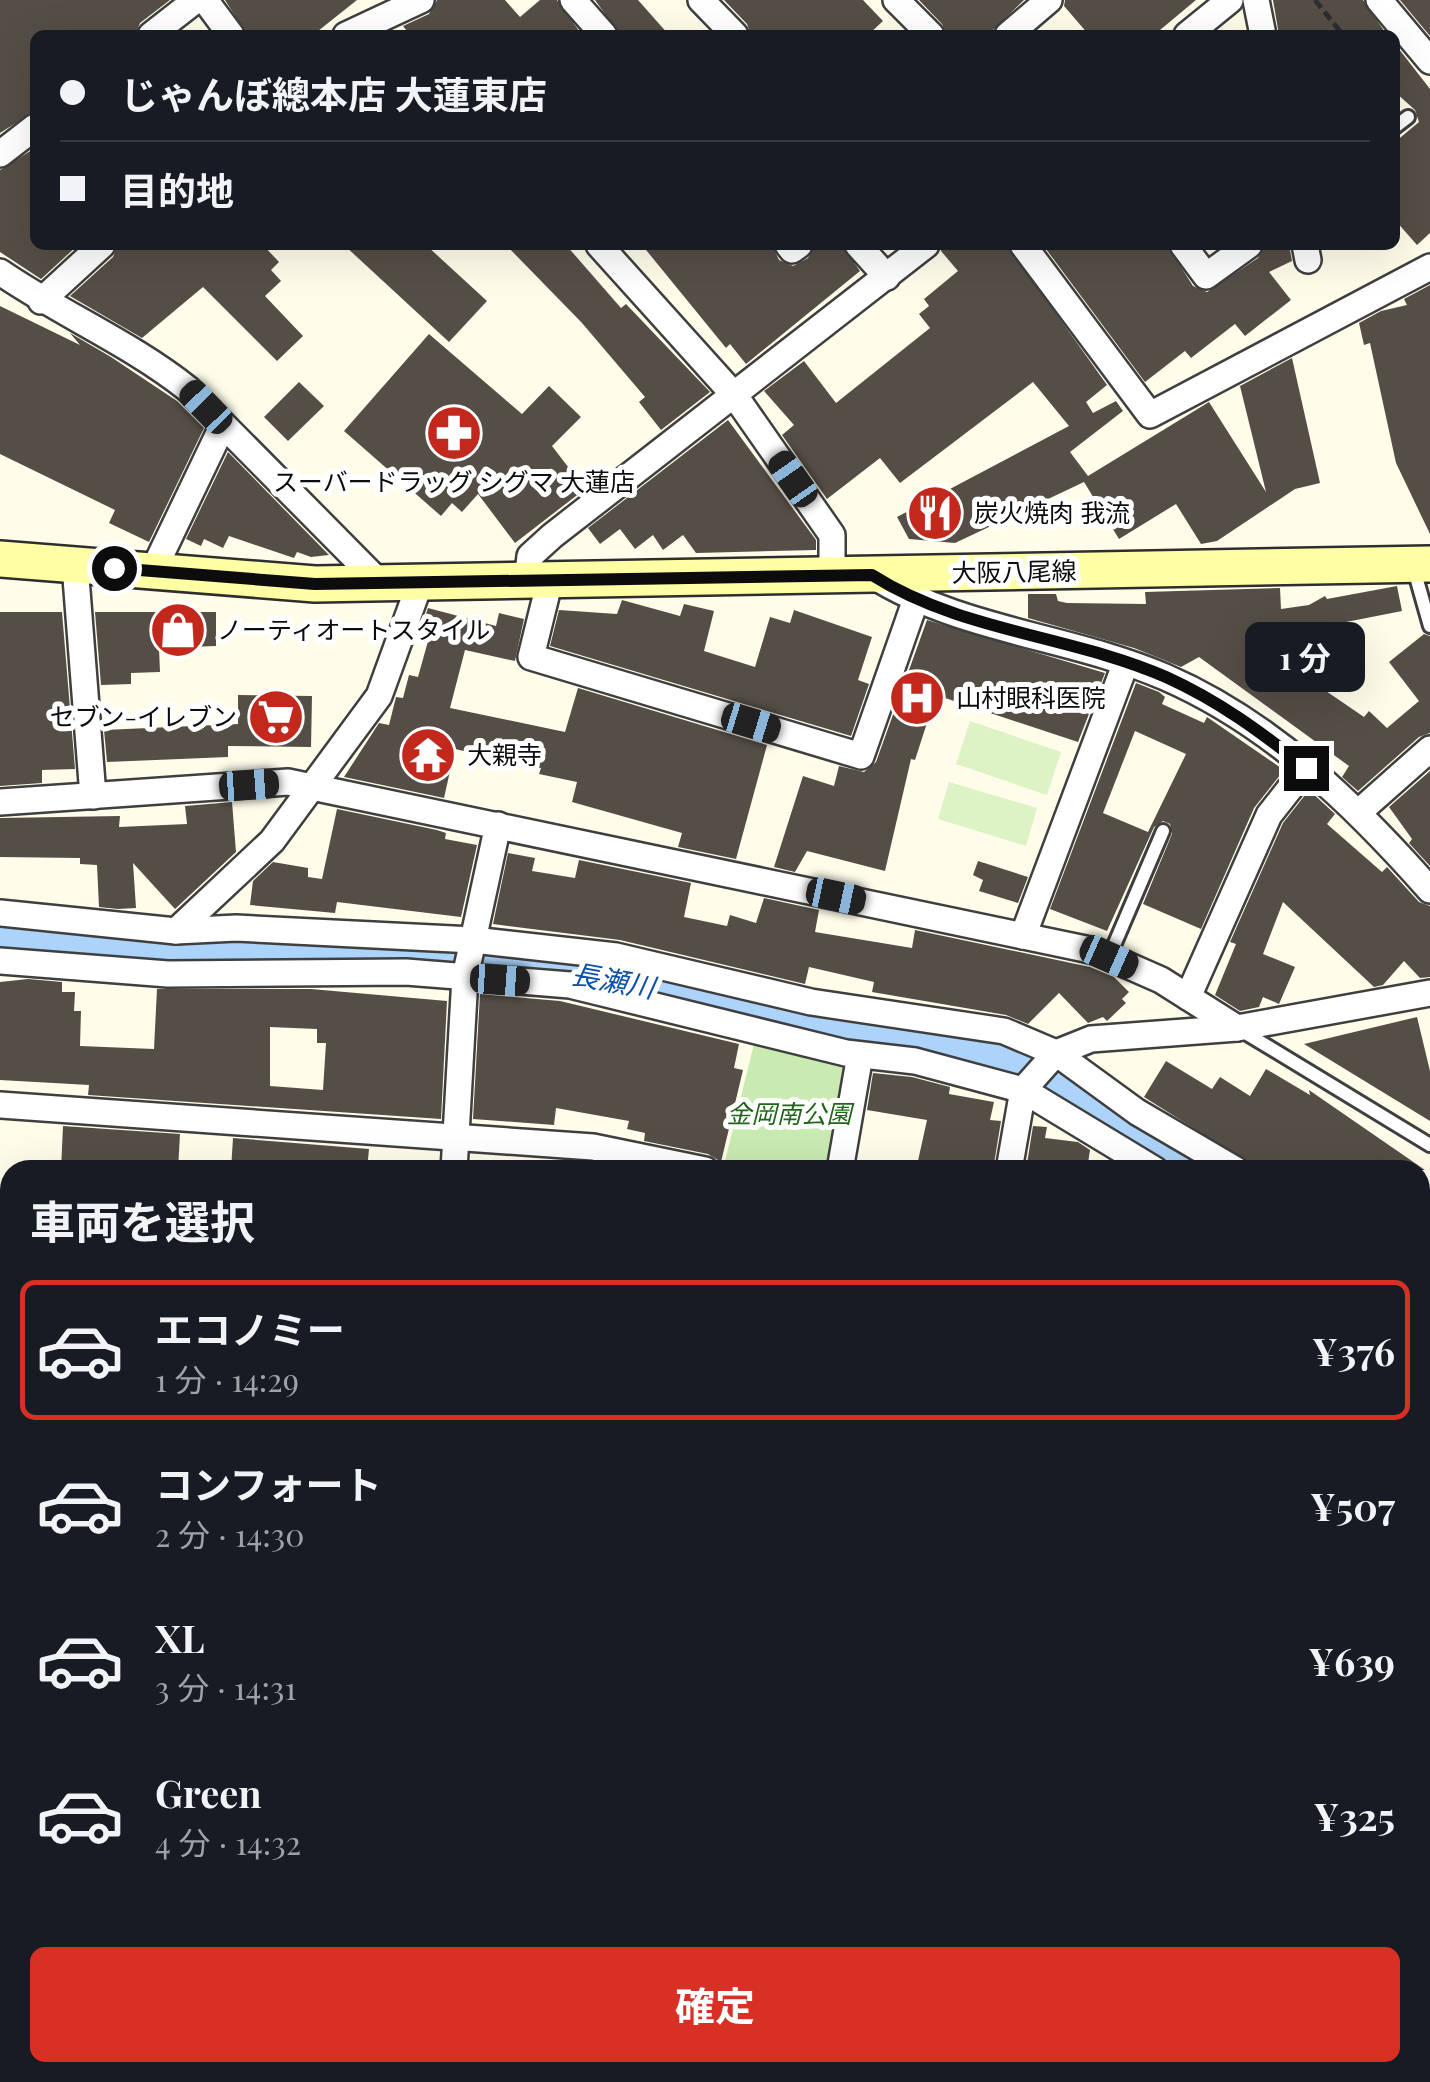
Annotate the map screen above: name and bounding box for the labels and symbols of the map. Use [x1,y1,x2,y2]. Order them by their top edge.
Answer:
car [174,375,238,439]
pharmacy icon: スーバードラッグ シグマ 大蓮店 [424,403,484,463]
car [764,446,822,512]
place label: スーバードラッグ シグマ 大蓮店 [273,464,635,497]
restaurant icon: 炭火焼肉 我流 [905,483,965,543]
place label: 炭火焼肉 我流 [974,495,1130,528]
route start [92,546,137,591]
street label: 大阪八尾線 [951,553,1077,588]
shop icon: ノーティオートスタイル [148,600,208,660]
place label: ノーティオートスタイル [217,612,491,645]
callout: 1 分 [1246,623,1366,693]
hospital icon: 山村眼科医院 [887,668,947,728]
place label: 山村眼科医院 [956,680,1106,713]
supermarket icon: セブン-イレブン [246,687,306,747]
place label: セブン-イレブン [50,699,237,732]
car [718,700,784,746]
temple icon: 大親寺 [398,725,458,785]
place label: 大親寺 [467,737,542,770]
route end [1284,746,1329,791]
car [218,768,280,802]
car [804,875,868,917]
car [1075,931,1143,983]
water label: 長瀬川 [569,954,661,1006]
car [469,963,531,997]
park label: 金岡南公園 [726,1096,854,1129]

